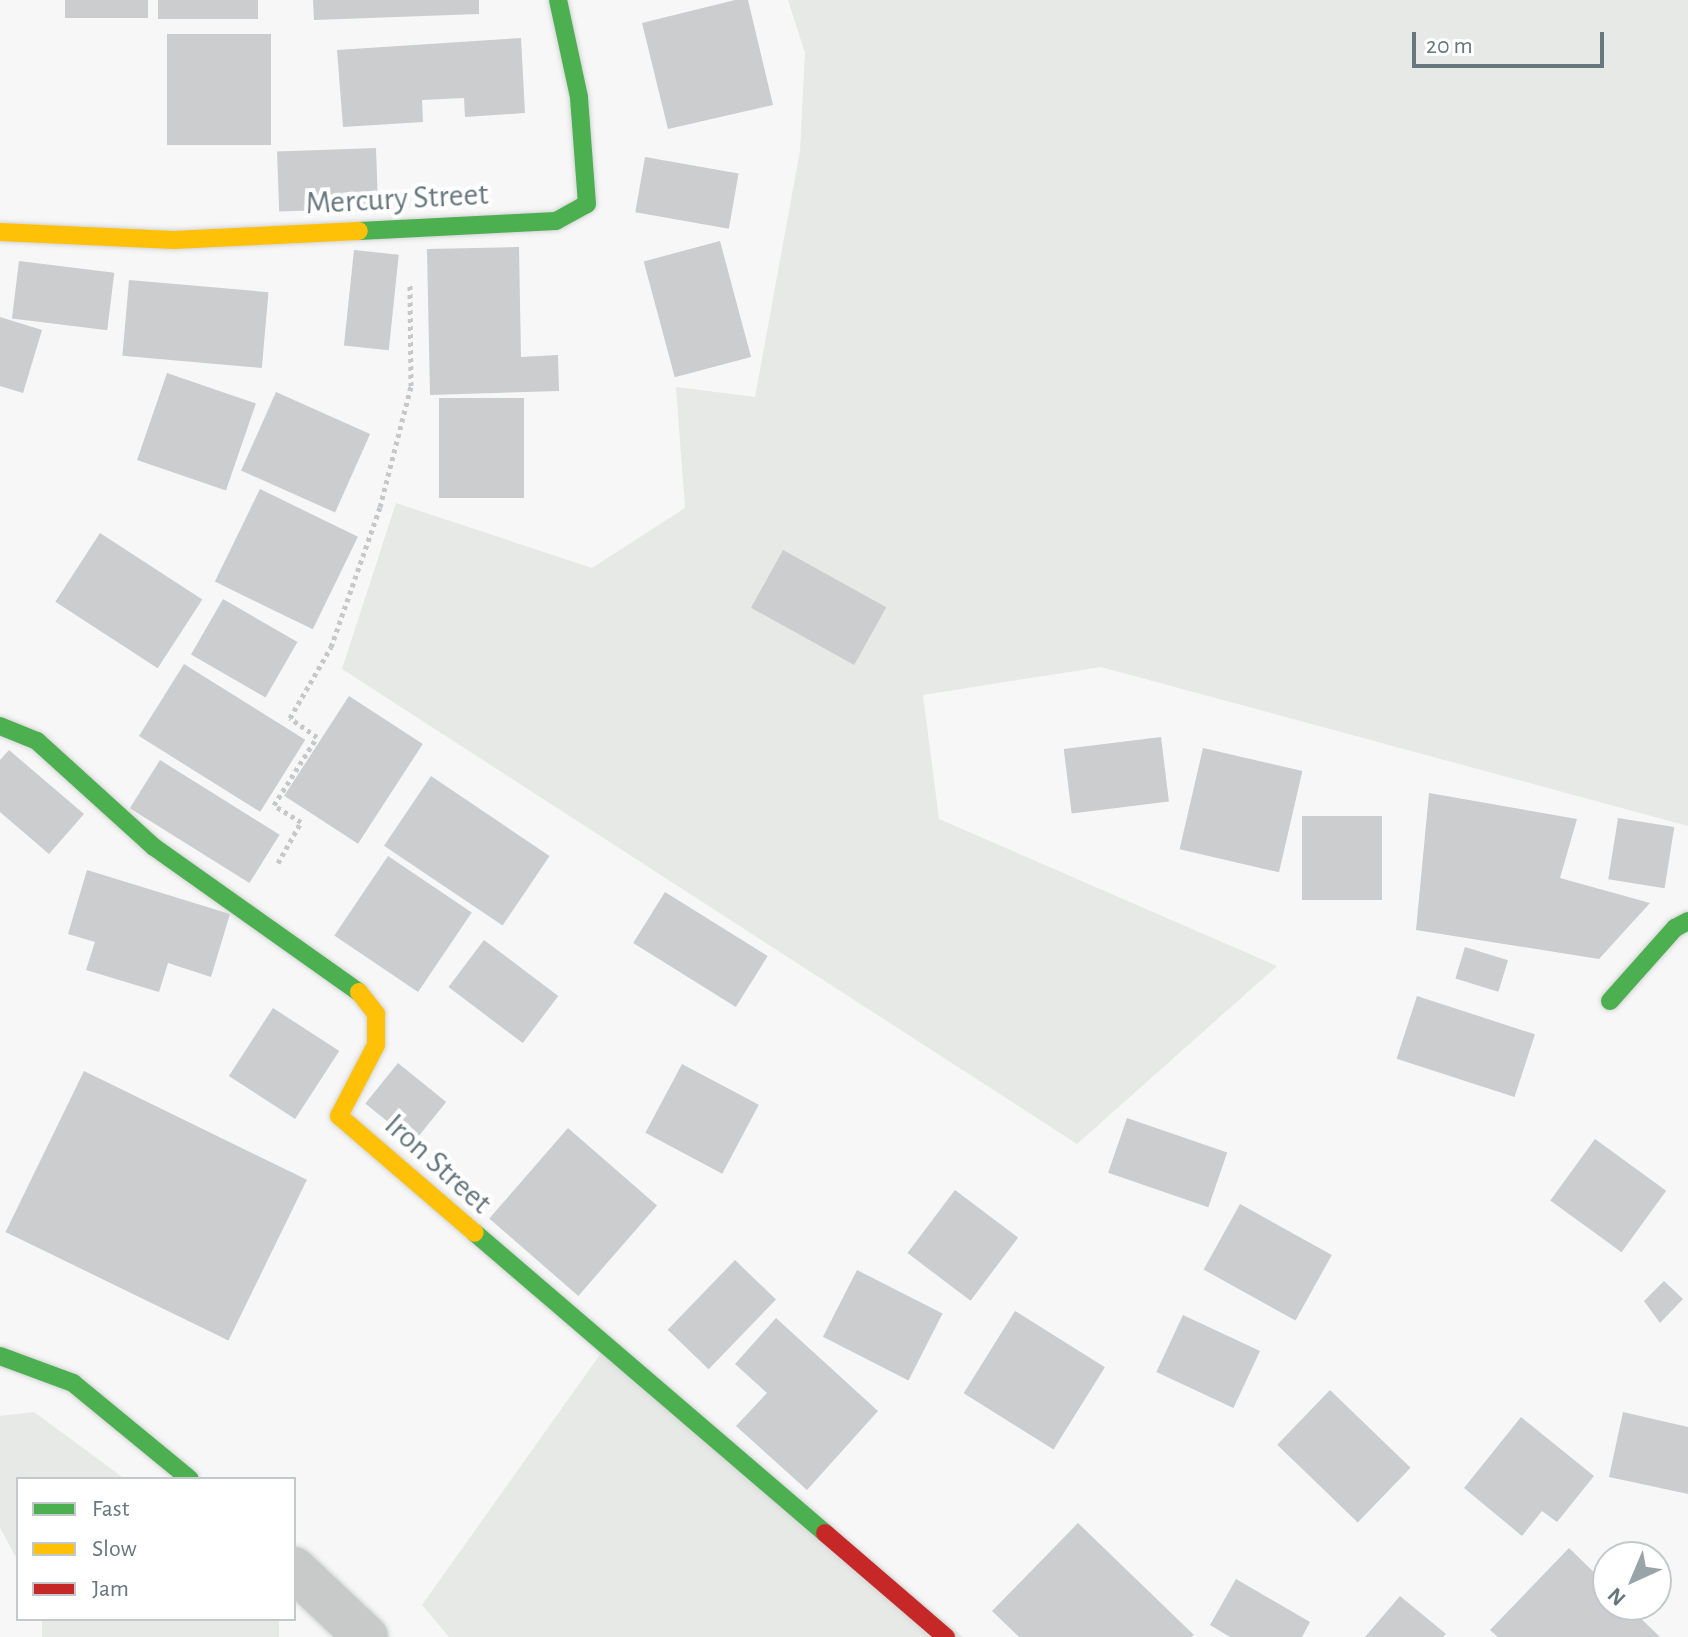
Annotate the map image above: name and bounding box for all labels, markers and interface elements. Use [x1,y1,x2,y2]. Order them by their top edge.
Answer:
scale bar [1416,16,1608,66]
text: 20 m [1426,34,1473,58]
street label: Mercury Street [305,175,489,223]
street label: Iron Street [376,1106,500,1222]
legend [16,1477,296,1621]
text: Fast [92,1497,129,1521]
text: Slow [92,1537,137,1561]
north arrow [1592,1541,1672,1621]
text: Jam [92,1577,129,1601]
text: N [1604,1584,1630,1610]

